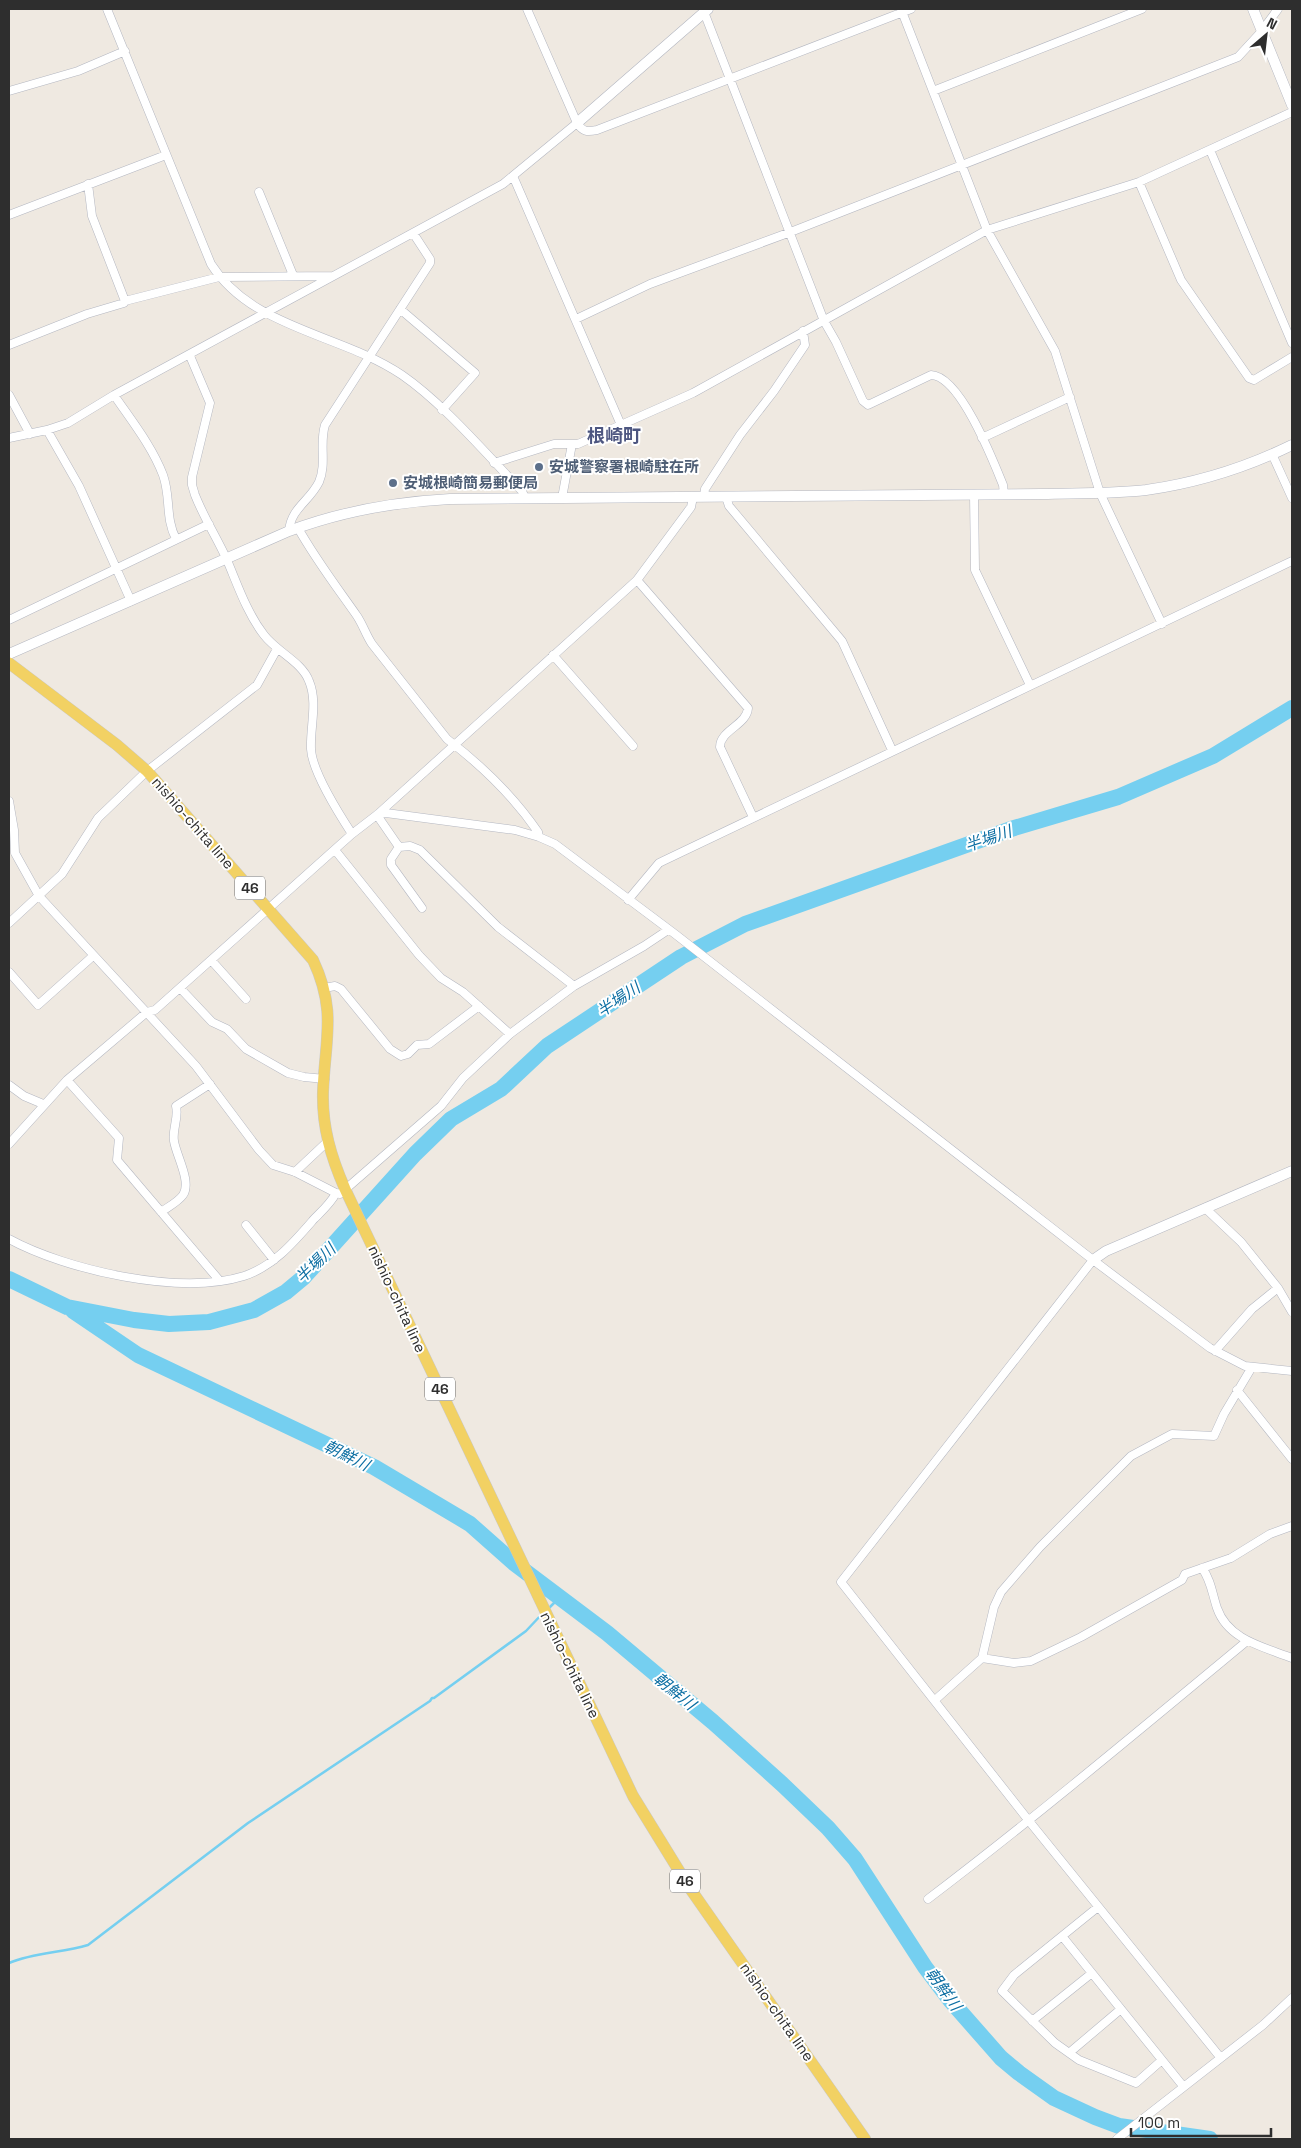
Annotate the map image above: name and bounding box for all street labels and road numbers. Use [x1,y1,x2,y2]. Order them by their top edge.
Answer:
street label: nishio-chita line [148,773,239,873]
road number: 46 [235,876,265,900]
street label: nishio-chita line [364,1242,431,1356]
road number: 46 [425,1378,455,1400]
street label: nishio-chita line [536,1608,605,1721]
road number: 46 [670,1870,700,1892]
street label: nishio-chita line [736,1959,819,2065]

